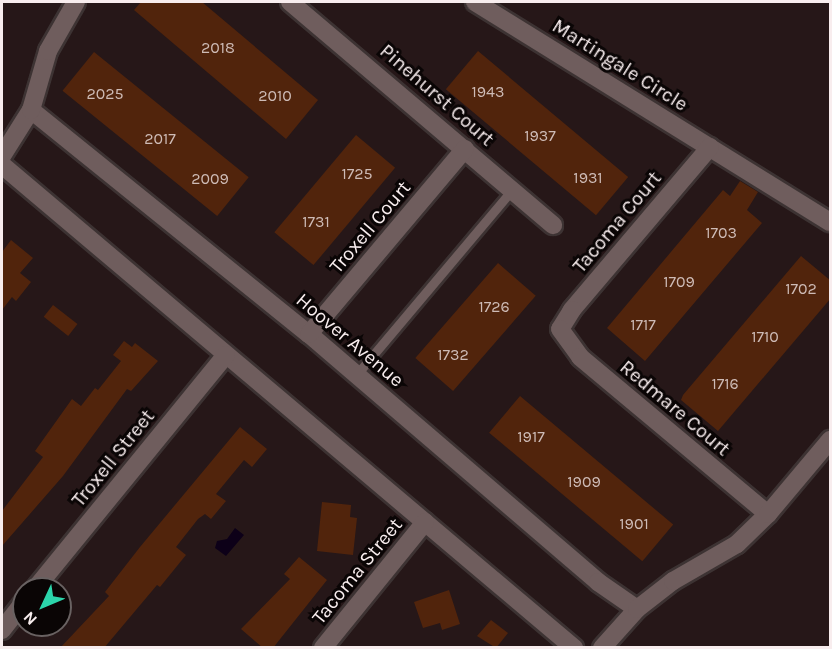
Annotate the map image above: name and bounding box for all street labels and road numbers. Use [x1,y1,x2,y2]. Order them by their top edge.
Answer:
street label: Martingale Circle [548,14,692,116]
street label: Pinehurst Court [375,39,499,151]
street label: Tacoma Court [568,166,666,278]
street label: Troxell Court [324,176,416,278]
street label: Hoover Avenue [291,288,409,392]
street label: Redmare Court [615,355,735,461]
street label: Troxell Street [67,405,159,511]
street label: Tacoma Street [307,513,407,629]

